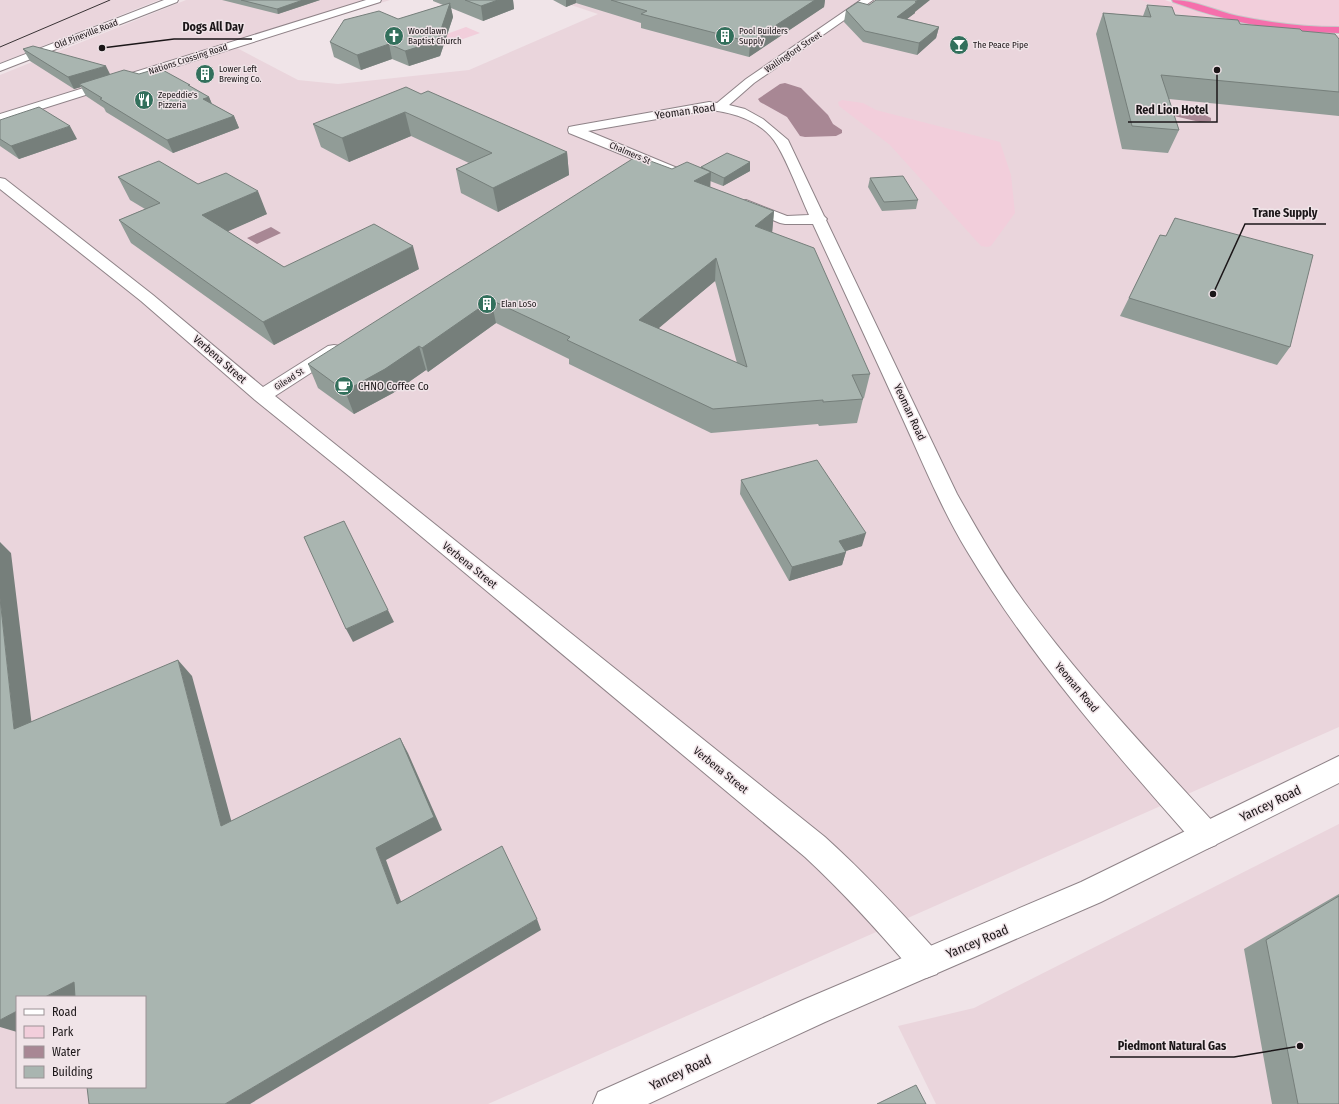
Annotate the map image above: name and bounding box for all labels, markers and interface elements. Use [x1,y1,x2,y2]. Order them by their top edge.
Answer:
callout: Dogs All Day [174,15,252,39]
street label: Old Pineville Road [53,17,119,51]
text: Dogs All Day [182,20,244,34]
church icon: Woodlawn Baptist Church [383,25,405,47]
building icon: Pool Builders Supply [714,25,736,47]
place label: Woodlawn Baptist Church [408,26,462,46]
place label: Pool Builders Supply [739,26,788,46]
street label: Wallingford Street [763,29,823,75]
bar icon: The Peace Pipe [948,34,970,56]
place label: The Peace Pipe [973,40,1029,50]
street label: Nations Crossing Road [147,41,229,76]
building icon: Lower Left Brewing Co. [194,63,216,85]
place label: Lower Left Brewing Co. [219,64,262,84]
restaurant icon: Zepeddie's Pizzeria [133,89,155,111]
place label: Zepeddie's Pizzeria [158,90,198,110]
callout: Red Lion Hotel [1128,98,1217,122]
street label: Yeoman Road [654,101,716,122]
text: Red Lion Hotel [1136,103,1209,117]
street label: Chalmers St [608,140,652,166]
callout: Trane Supply [1245,200,1326,224]
text: Trane Supply [1253,206,1318,220]
building icon: Elan LoSo [476,293,498,315]
place label: Elan LoSo [501,299,537,309]
street label: Verbena Street [190,333,249,386]
street label: Gilead St [272,366,306,392]
cafe icon: CHNO Coffee Co [333,375,355,397]
place label: CHNO Coffee Co [358,380,429,393]
street label: Yeoman Road [891,382,928,443]
street label: Verbena Street [440,539,500,592]
street label: Yeoman Road [1052,660,1101,715]
street label: Verbena Street [691,744,751,797]
street label: Yancey Road [1237,782,1303,825]
street label: Yancey Road [944,922,1011,961]
legend [16,996,146,1088]
text: Road [52,1005,77,1019]
text: Park [52,1025,74,1039]
callout: Piedmont Natural Gas [1110,1033,1234,1057]
text: Piedmont Natural Gas [1118,1039,1227,1053]
text: Water [52,1045,81,1059]
street label: Yancey Road [647,1052,713,1093]
text: Building [52,1065,93,1079]

